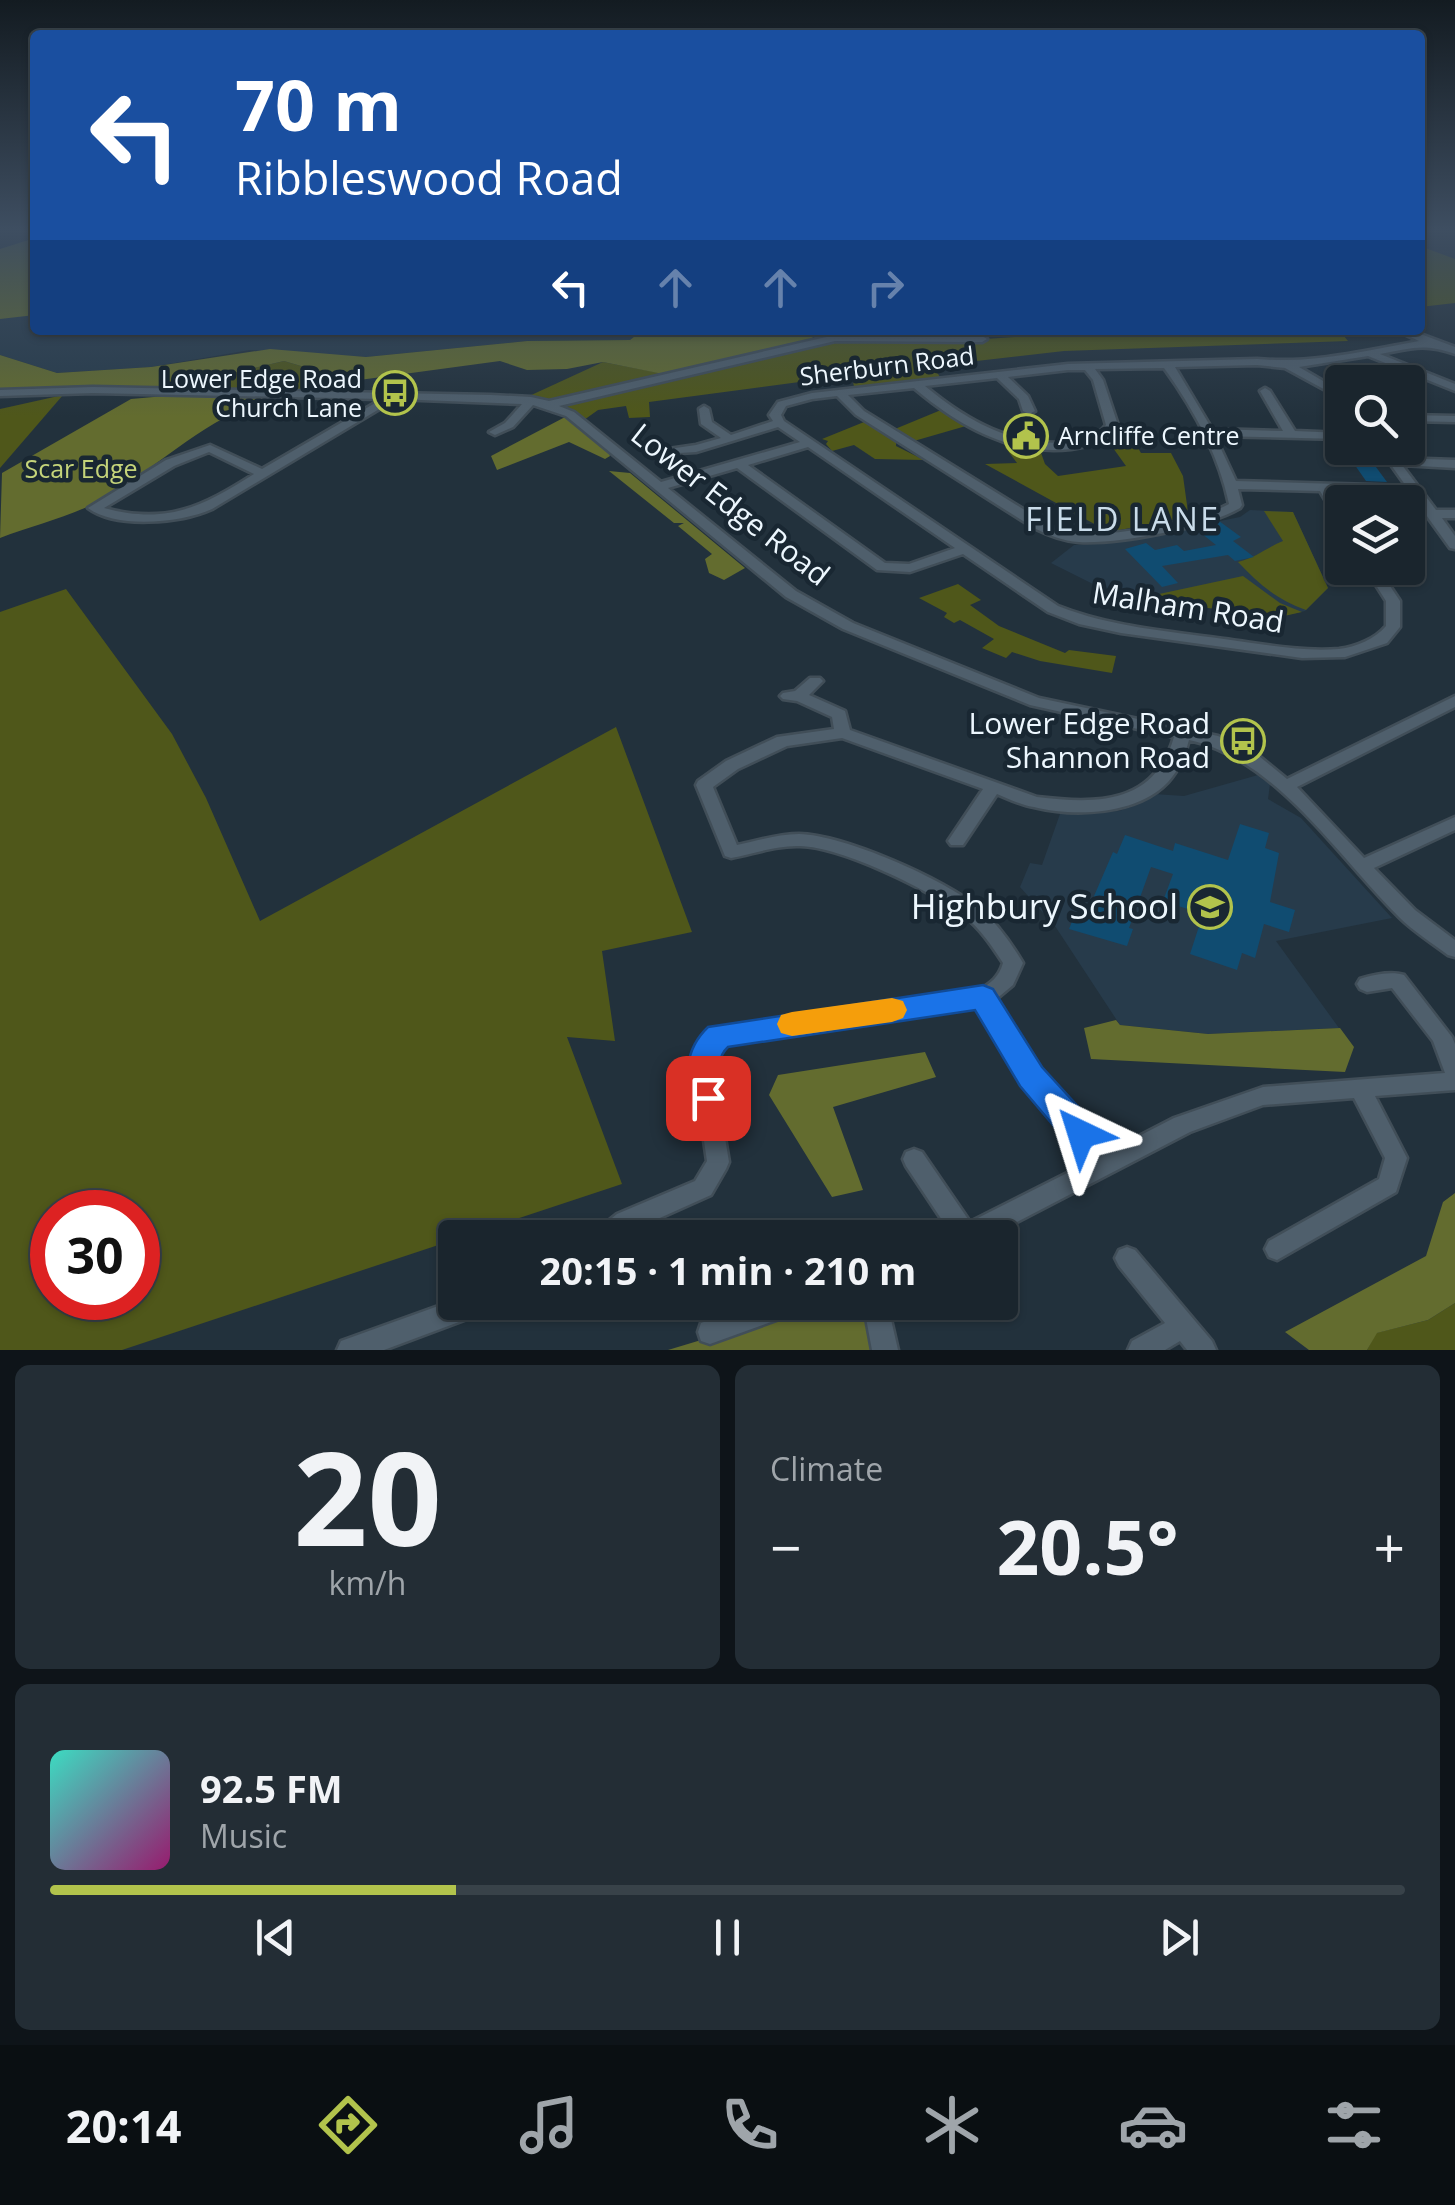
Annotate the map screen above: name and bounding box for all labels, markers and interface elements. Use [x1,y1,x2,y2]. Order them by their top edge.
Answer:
text: 70 m [235,56,402,152]
icon: left [70,70,200,200]
text: Ribbleswood Road [235,147,623,208]
icon: left [543,260,598,315]
icon: ahead [648,260,703,315]
icon: ahead [753,260,808,315]
icon: right [858,260,913,315]
street label: Sherburn Road [798,337,976,393]
place label: Lower Edge Road Church Lane [161,361,362,424]
map controls [1325,365,1425,585]
button: search [1325,365,1425,465]
bus stop icon: Lower Edge Road Church Lane [372,370,418,416]
street label: Lower Edge Road [623,413,839,594]
public building icon: Arncliffe Centre [1003,413,1049,459]
place label: Arncliffe Centre [1058,418,1240,452]
park label: Scar Edge [24,451,138,485]
button: layers [1325,485,1425,585]
district label: FIELD LANE [1025,497,1221,540]
street label: Malham Road [1089,571,1287,642]
place label: Lower Edge Road Shannon Road [969,702,1210,777]
bus stop icon: Lower Edge Road Shannon Road [1220,718,1266,764]
place label: Highbury School [911,882,1178,929]
school or university icon: Highbury School [1187,884,1233,930]
pin [666,1056,751,1141]
icon: arrive [681,1071,736,1126]
position arrow [1029,1082,1133,1186]
speed limit sign: 30 [30,1190,160,1320]
text: 20:15 · 1 min · 210 m [540,1244,916,1296]
text: 20 [293,1407,442,1584]
text: Climate [770,1447,883,1490]
text: 20.5° [996,1495,1179,1597]
text: − [770,1509,801,1584]
text: + [1374,1509,1405,1584]
text: km/h [329,1561,406,1604]
text: 92.5 FM [200,1762,343,1814]
text: Music [200,1814,287,1857]
icon: previous [248,1910,303,1965]
icon: pause [700,1910,755,1965]
icon: next [1152,1910,1207,1965]
icon: directions [313,2090,383,2160]
icon: music [514,2090,584,2160]
icon: phone [715,2090,785,2160]
icon: climate [917,2090,987,2160]
icon: car [1118,2090,1188,2160]
icon: filters [1319,2090,1389,2160]
text: 20:14 [66,2095,181,2156]

